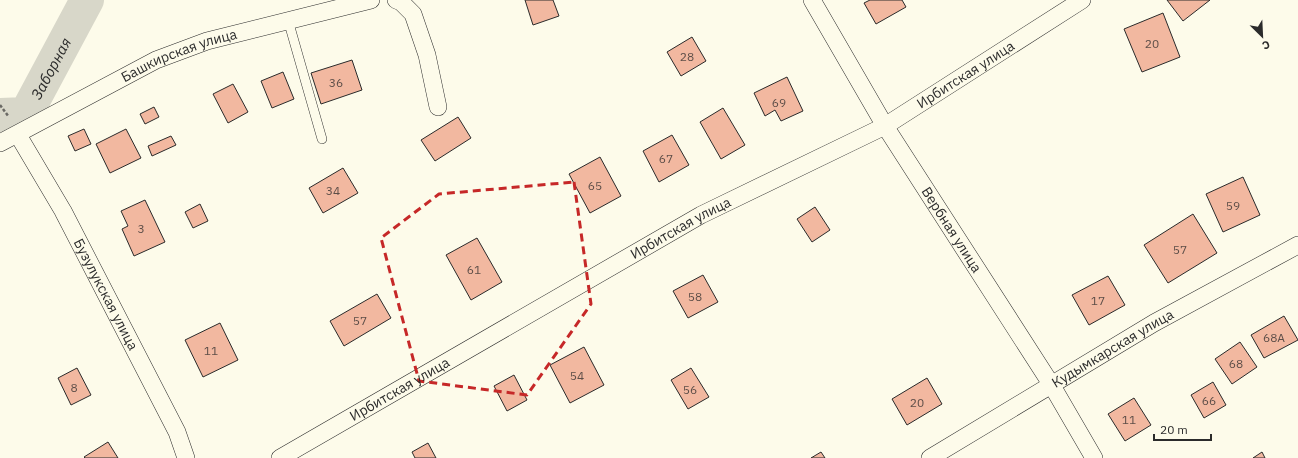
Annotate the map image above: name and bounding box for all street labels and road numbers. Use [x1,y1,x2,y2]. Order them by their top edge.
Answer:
street label: Башкирская улица [118,25,239,86]
street label: Ирбитская улица [913,36,1018,112]
street label: Вербная улица [918,184,986,276]
street label: Ирбитская улица [627,193,734,263]
street label: Бузулукская улица [70,235,143,354]
street label: Кудымкарская улица [1048,305,1177,392]
street label: Ирбитская улица [346,353,453,425]

